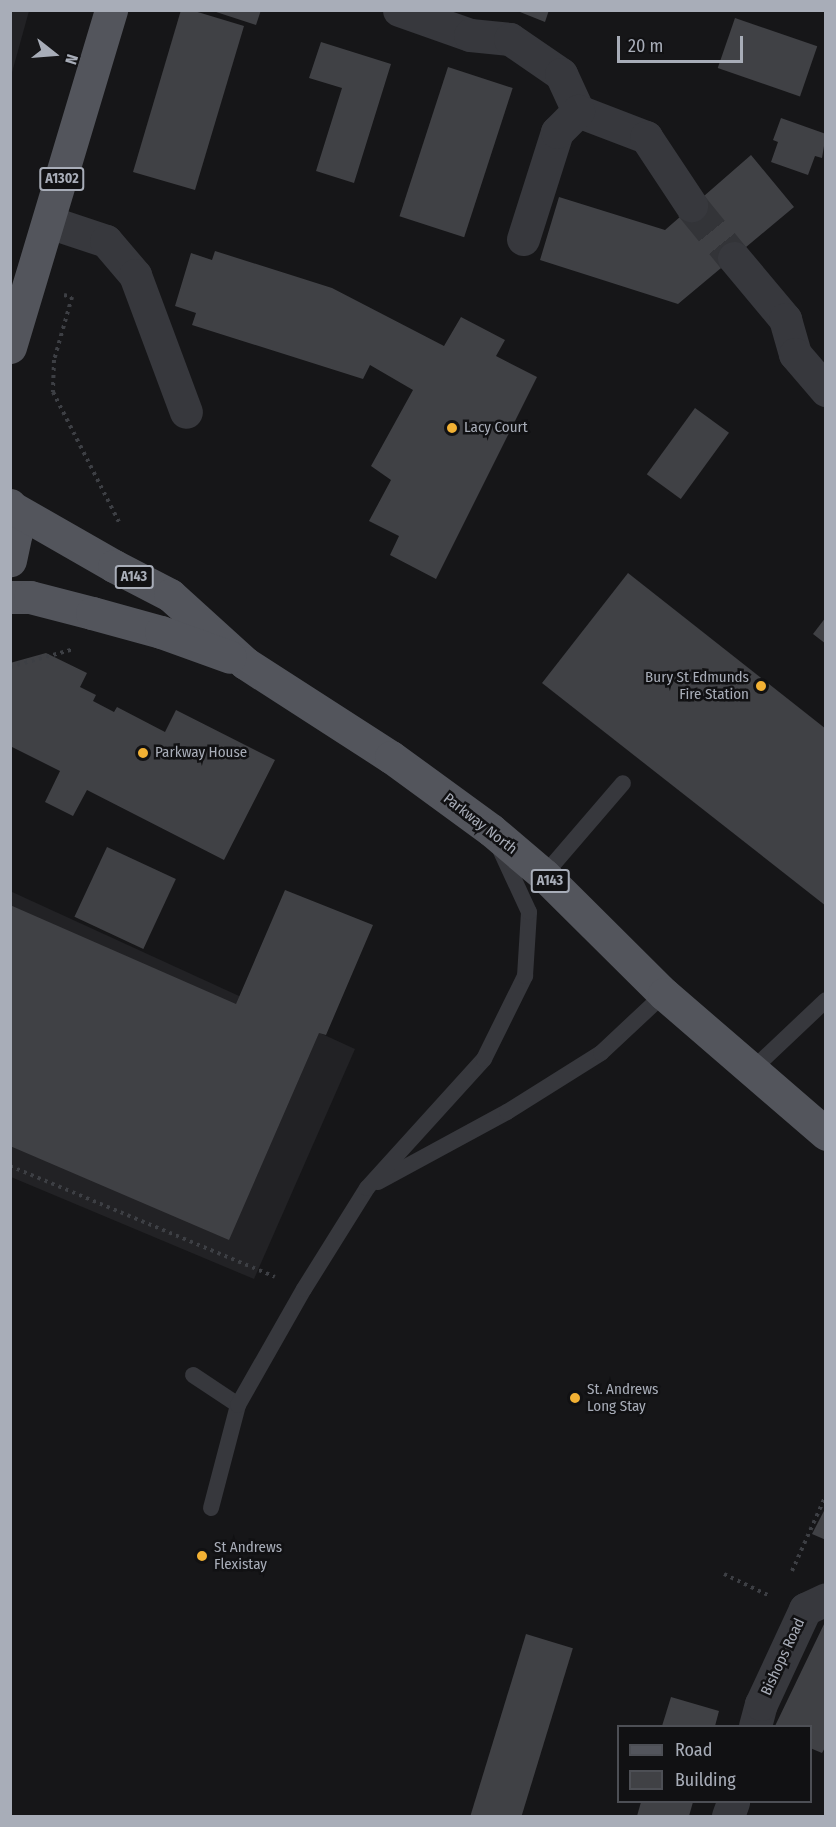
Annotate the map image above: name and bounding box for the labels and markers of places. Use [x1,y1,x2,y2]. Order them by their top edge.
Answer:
place label: Lacy Court [464,419,528,437]
marker: Lacy Court [445,421,459,435]
place label: Bury St Edmunds Fire Station [645,668,749,703]
marker: Bury St Edmunds Fire Station [754,679,768,693]
place label: Parkway House [155,744,247,762]
marker: Parkway House [136,746,150,760]
place label: St. Andrews Long Stay [587,1380,658,1415]
marker: St. Andrews Long Stay [568,1391,582,1405]
place label: St Andrews Flexistay [214,1538,282,1573]
marker: St Andrews Flexistay [195,1549,209,1563]

